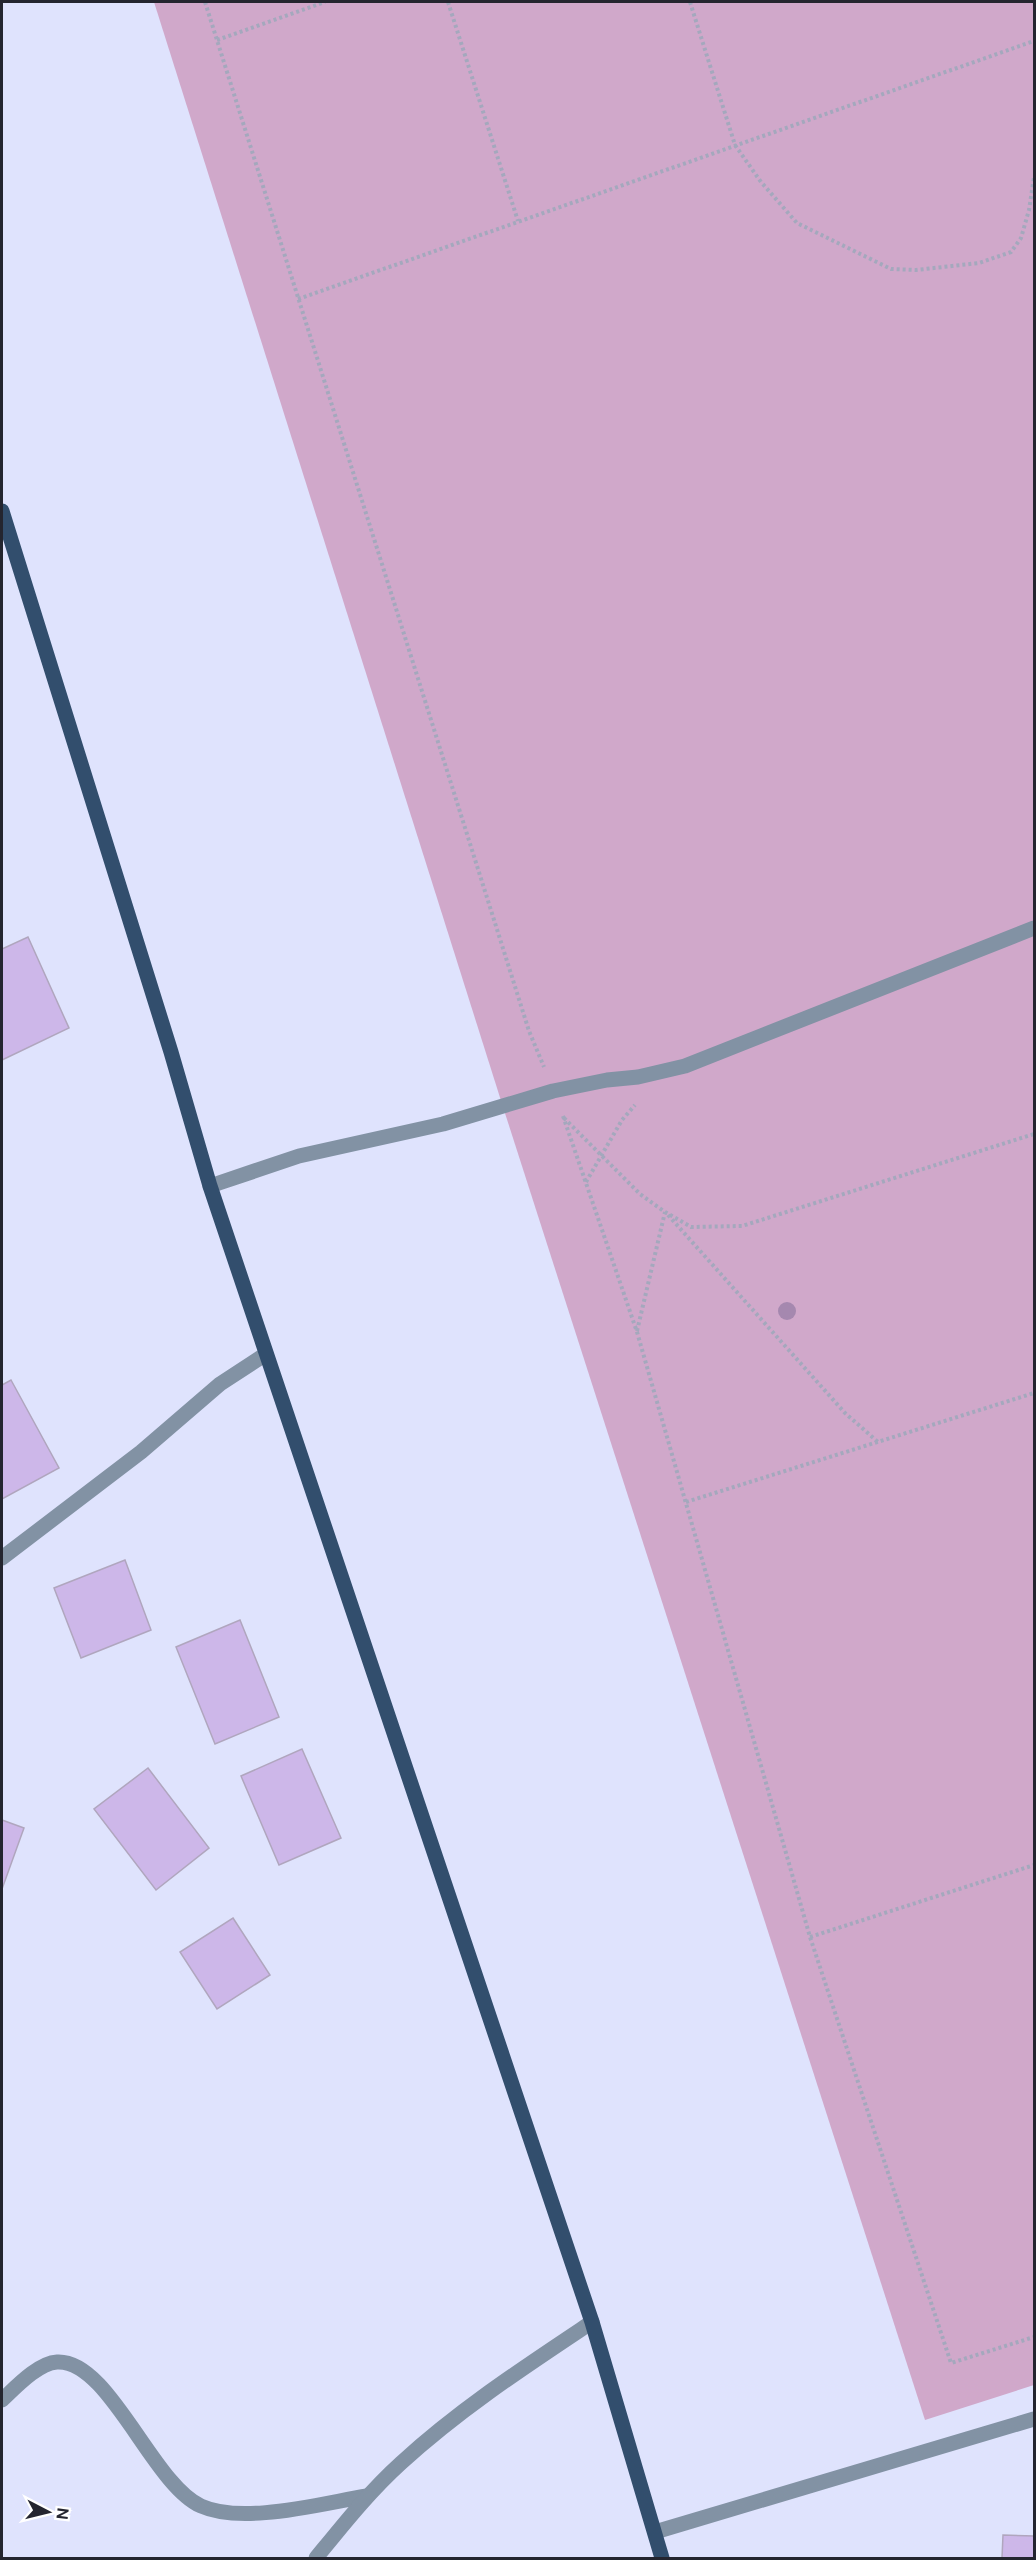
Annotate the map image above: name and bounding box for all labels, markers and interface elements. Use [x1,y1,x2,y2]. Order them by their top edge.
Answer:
north arrow [18,2482,78,2542]
text: N [51,2507,74,2521]

